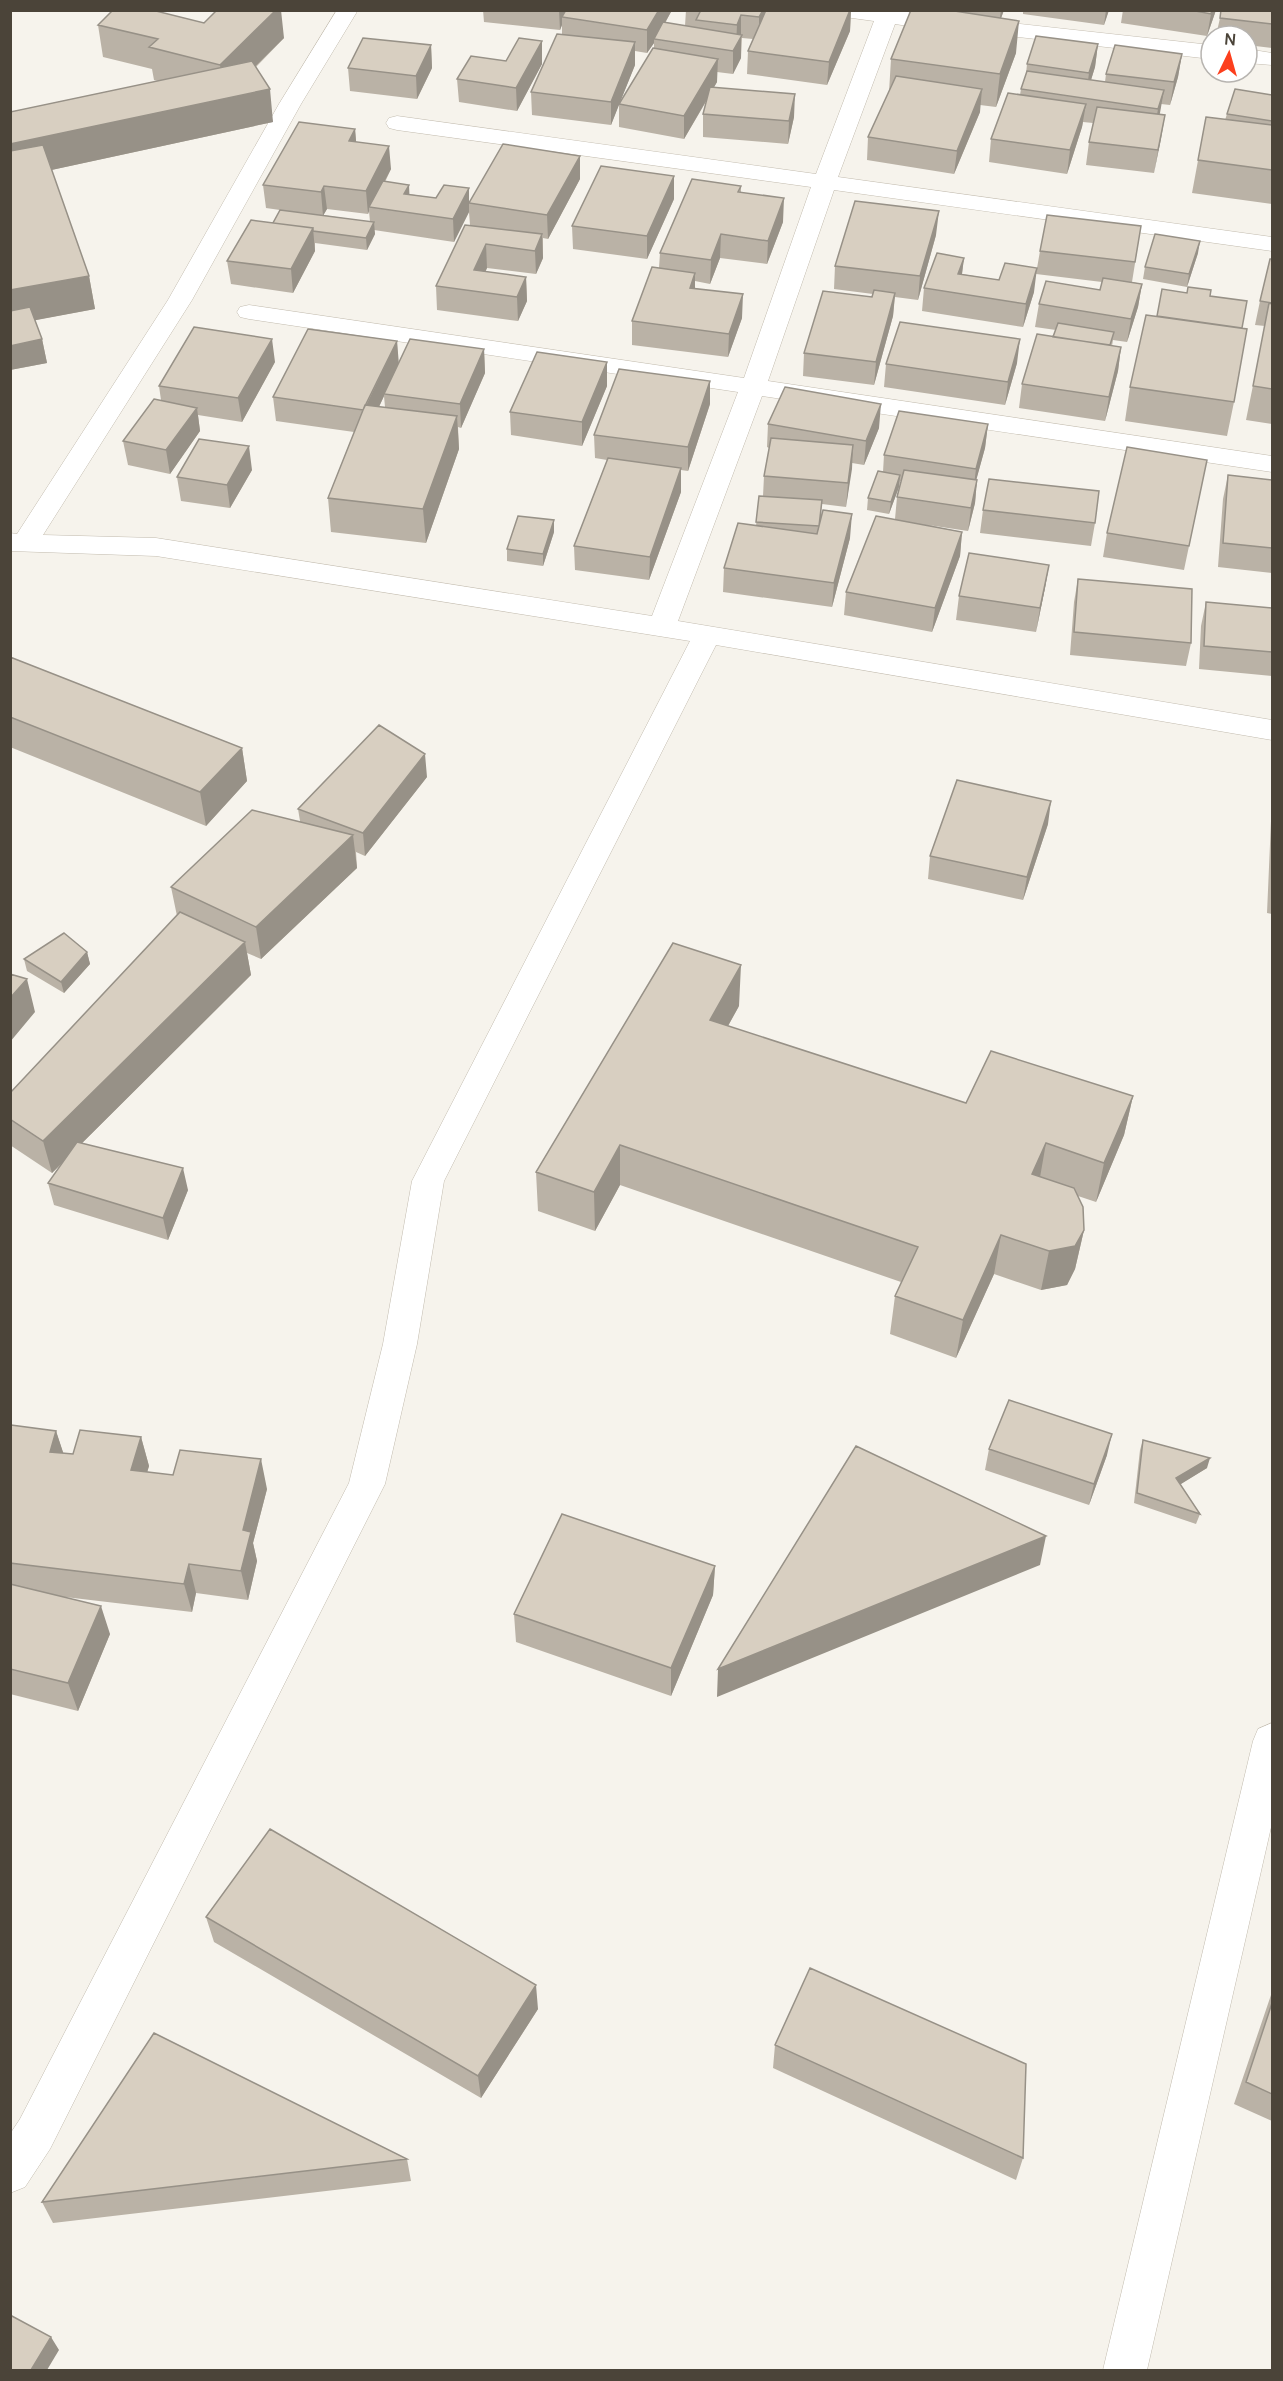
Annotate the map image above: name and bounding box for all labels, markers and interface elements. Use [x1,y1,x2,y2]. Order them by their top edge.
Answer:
north arrow [1199,24,1259,84]
text: N [1224,28,1237,51]

